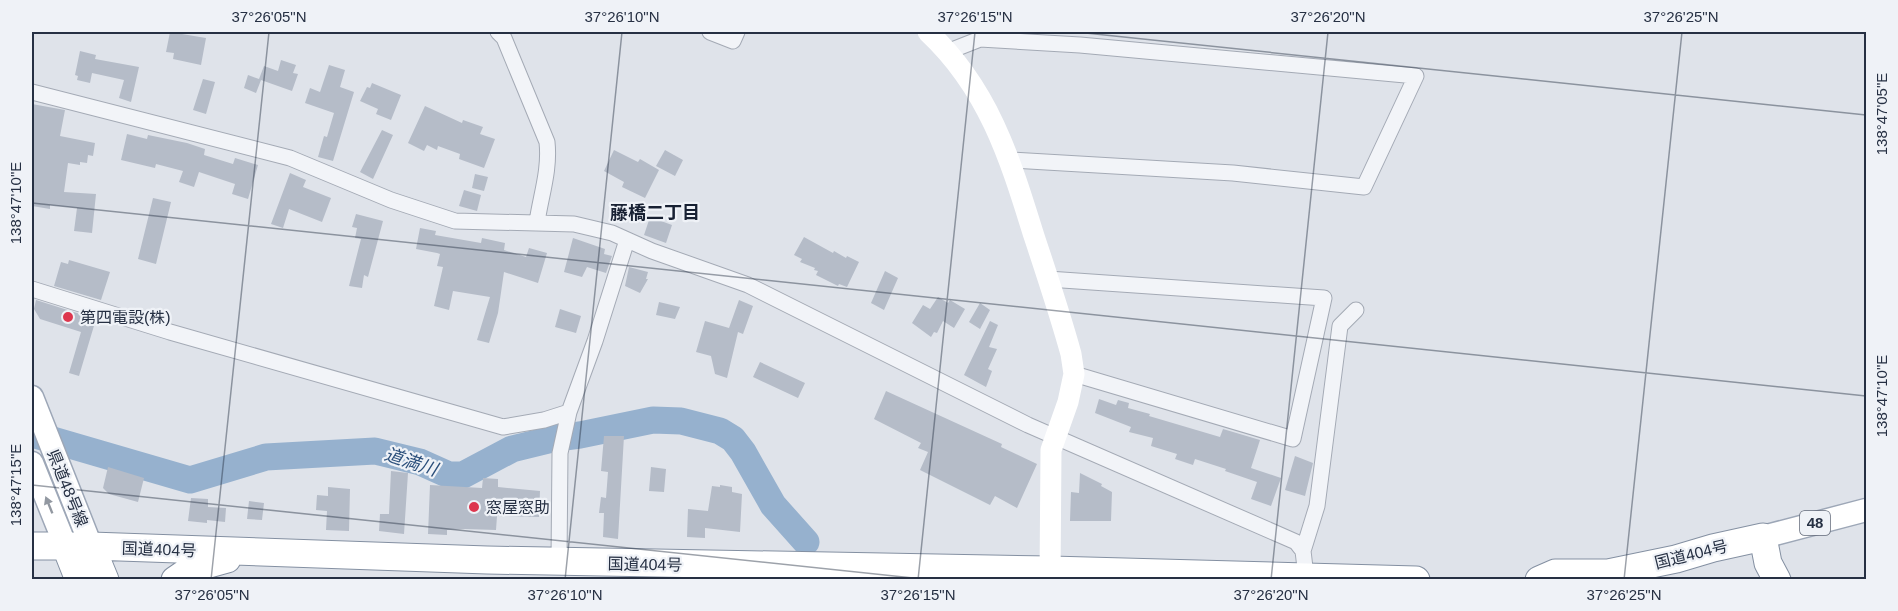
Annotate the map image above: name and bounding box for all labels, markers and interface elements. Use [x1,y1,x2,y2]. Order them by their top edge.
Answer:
text: 37°26'05"N [231,8,307,25]
text: 37°26'10"N [584,8,660,25]
text: 37°26'15"N [937,8,1013,25]
text: 37°26'20"N [1290,8,1366,25]
text: 37°26'25"N [1643,8,1719,25]
text: 138°47'05"E [1873,73,1890,155]
text: 138°47'10"E [7,162,24,244]
district label: 藤橋二丁目 [610,203,700,223]
place label: 第四電設(株) [80,309,171,326]
marker: 第四電設(株) [61,310,75,324]
text: 138°47'10"E [1873,355,1890,437]
text: 138°47'15"E [7,444,24,526]
water label: 道満川 [382,444,442,480]
street label: 県道48号線 [44,447,91,529]
one-way arrow [44,496,53,514]
place label: 窓屋窓助 [486,499,550,516]
marker: 窓屋窓助 [467,500,481,514]
road number: 48 [1800,511,1830,535]
street label: 国道404号 [1653,537,1729,572]
street label: 国道404号 [121,540,197,559]
street label: 国道404号 [607,555,682,574]
text: 37°26'05"N [174,586,250,603]
text: 37°26'10"N [527,586,603,603]
text: 37°26'15"N [880,586,956,603]
text: 37°26'20"N [1233,586,1309,603]
text: 37°26'25"N [1586,586,1662,603]

